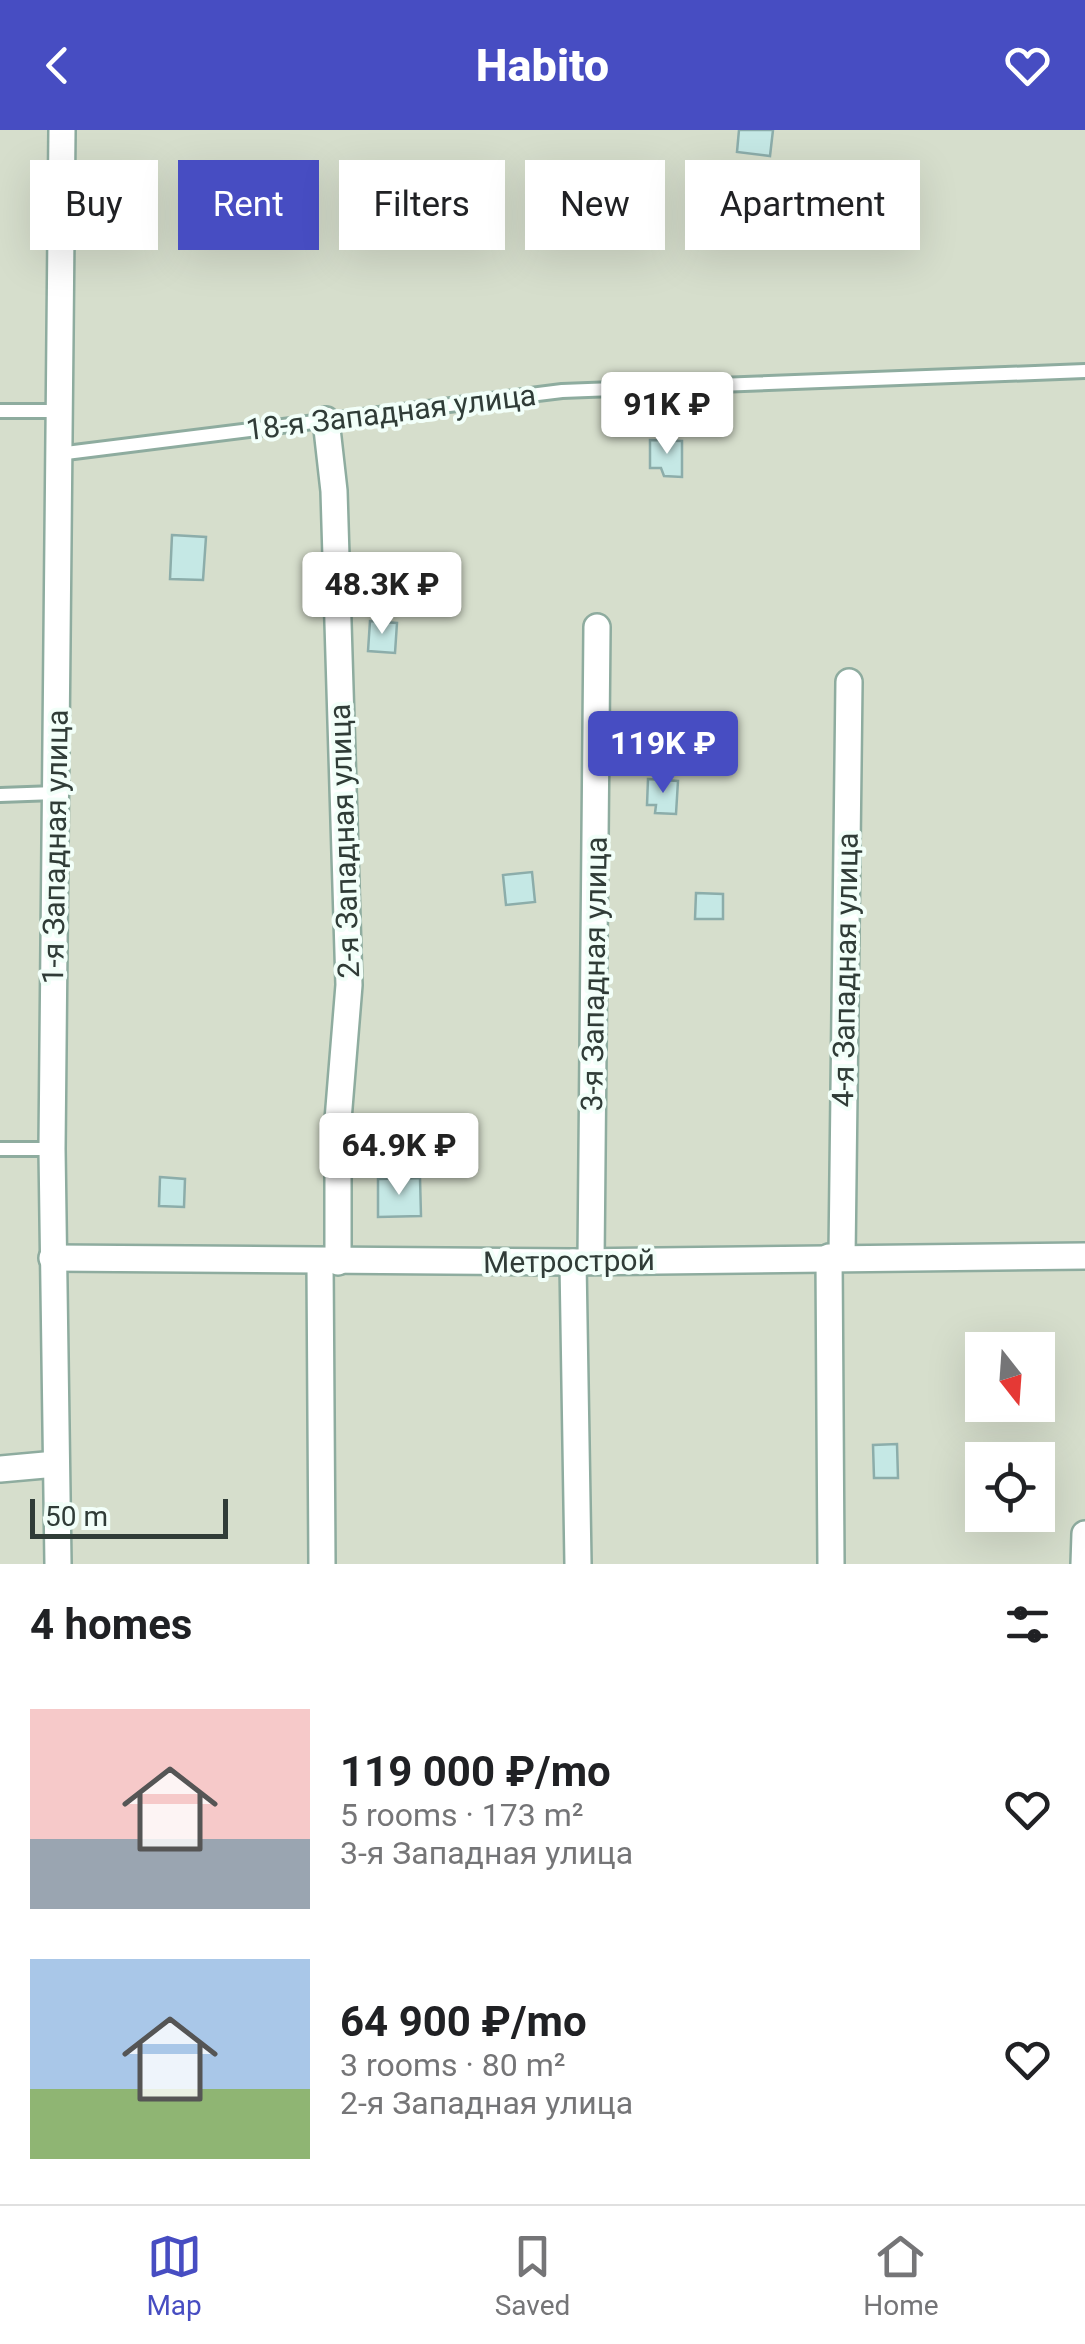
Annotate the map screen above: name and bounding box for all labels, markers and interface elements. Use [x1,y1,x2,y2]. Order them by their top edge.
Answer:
icon: back [30,38,85,93]
icon: heart [1000,38,1055,93]
text: Habito [476,39,609,92]
chip: Buy [30,160,158,250]
chip: Rent [178,160,319,250]
chip: Filters [339,160,505,250]
chip: New [525,160,665,250]
chip: Apartment [685,160,920,250]
pin: 91K ₽ [597,372,737,457]
street label: 18-я Западная улица [244,377,538,447]
text: 91K ₽ [623,385,711,423]
pin: 48.3K ₽ [290,552,474,637]
text: 48.3K ₽ [324,565,440,603]
street label: 2-я Западная улица [322,703,366,979]
street label: 1-я Западная улица [35,709,75,985]
pin: 119K ₽ [582,711,744,796]
text: 119K ₽ [610,724,716,762]
street label: 4-я Западная улица [825,832,865,1108]
street label: 3-я Западная улица [574,836,614,1112]
pin: 64.9K ₽ [307,1113,491,1198]
text: 64.9K ₽ [341,1126,457,1164]
street label: Метрострой [483,1242,655,1280]
north arrow [965,1332,1055,1422]
map controls [965,1332,1055,1532]
button: locate [965,1442,1055,1532]
scale bar [30,1494,228,1538]
text: 50 m [45,1500,108,1533]
icon: filters [1000,1597,1055,1652]
text: 4 homes [30,1600,192,1649]
text: 119 000 ₽/mo [340,1747,611,1796]
icon: home [110,1749,230,1869]
icon: heart [1000,1782,1055,1837]
text: 5 rooms · 173 m² [340,1796,583,1834]
text: 3-я Западная улица [340,1834,633,1872]
text: 64 900 ₽/mo [340,1997,587,2046]
icon: home [110,1999,230,2119]
icon: heart [1000,2032,1055,2087]
text: 3 rooms · 80 m² [340,2046,565,2084]
text: 2-я Западная улица [340,2084,633,2122]
tab: Map [146,2229,202,2322]
tab: Saved [495,2229,570,2322]
tab: Home [863,2229,939,2322]

